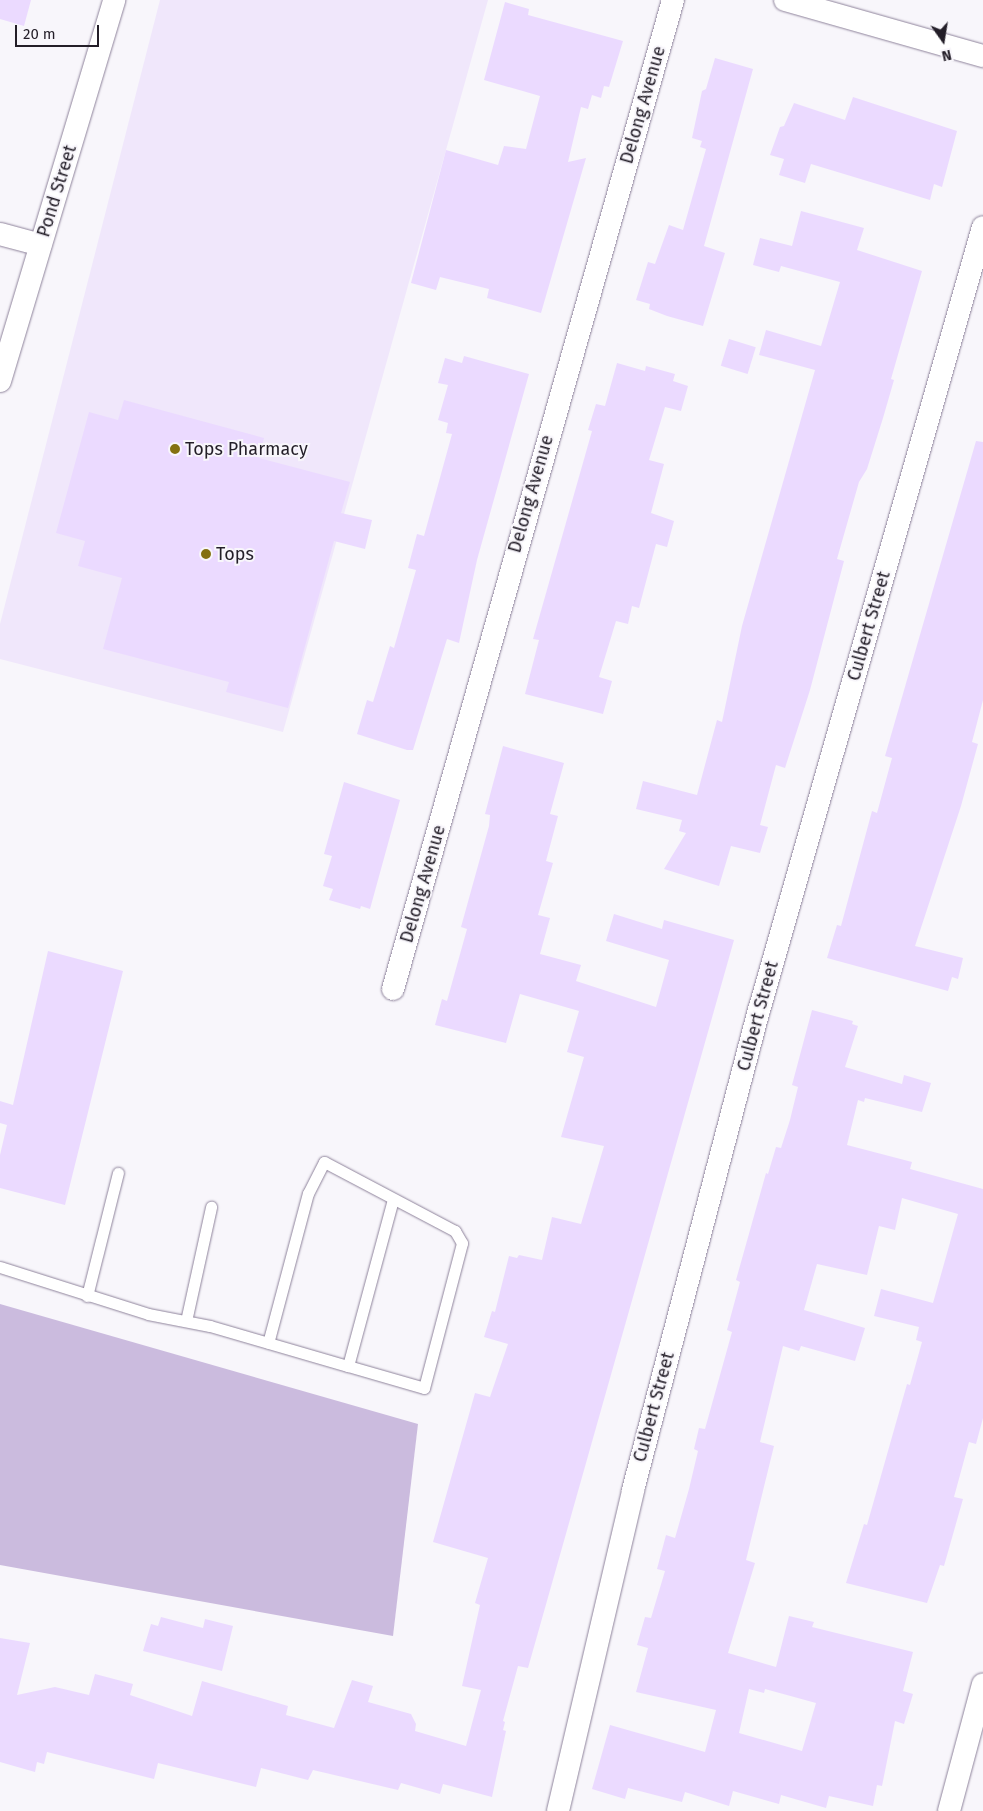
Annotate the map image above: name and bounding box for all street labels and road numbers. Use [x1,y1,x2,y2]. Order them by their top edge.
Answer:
street label: Delong Avenue [616,44,670,166]
street label: Pond Street [33,142,81,240]
street label: Delong Avenue [504,433,558,555]
street label: Culbert Street [843,569,895,683]
street label: Delong Avenue [396,823,450,945]
street label: Culbert Street [733,959,783,1073]
street label: Culbert Street [629,1350,679,1464]

